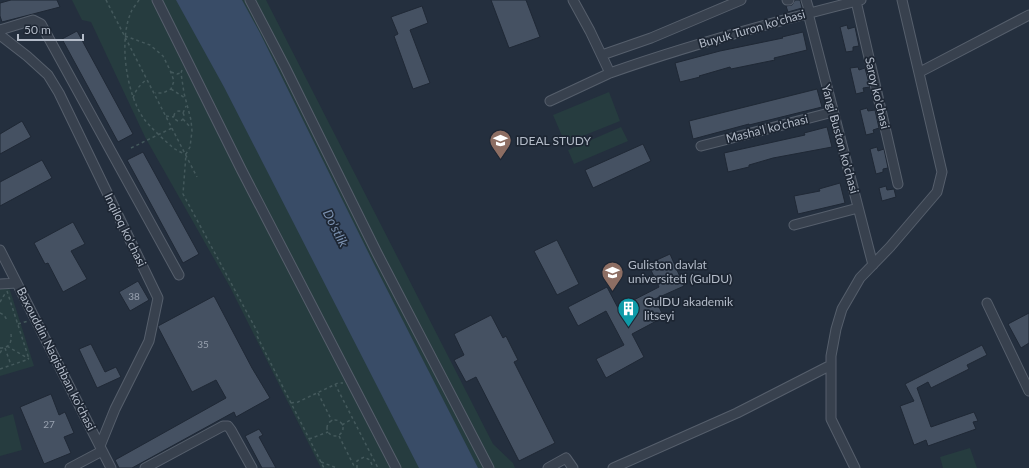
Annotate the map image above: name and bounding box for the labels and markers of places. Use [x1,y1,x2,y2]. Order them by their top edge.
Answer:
school or university icon: IDEAL STUDY [488,128,514,161]
place label: IDEAL STUDY [516,133,591,148]
place label: Guliston davlat universiteti (GulDU) [628,257,732,286]
school or university icon: Guliston davlat universiteti (GulDU) [600,259,626,292]
place label: GulDU akademik litseyi [644,294,734,323]
building icon: GulDU akademik litseyi [616,296,642,329]

